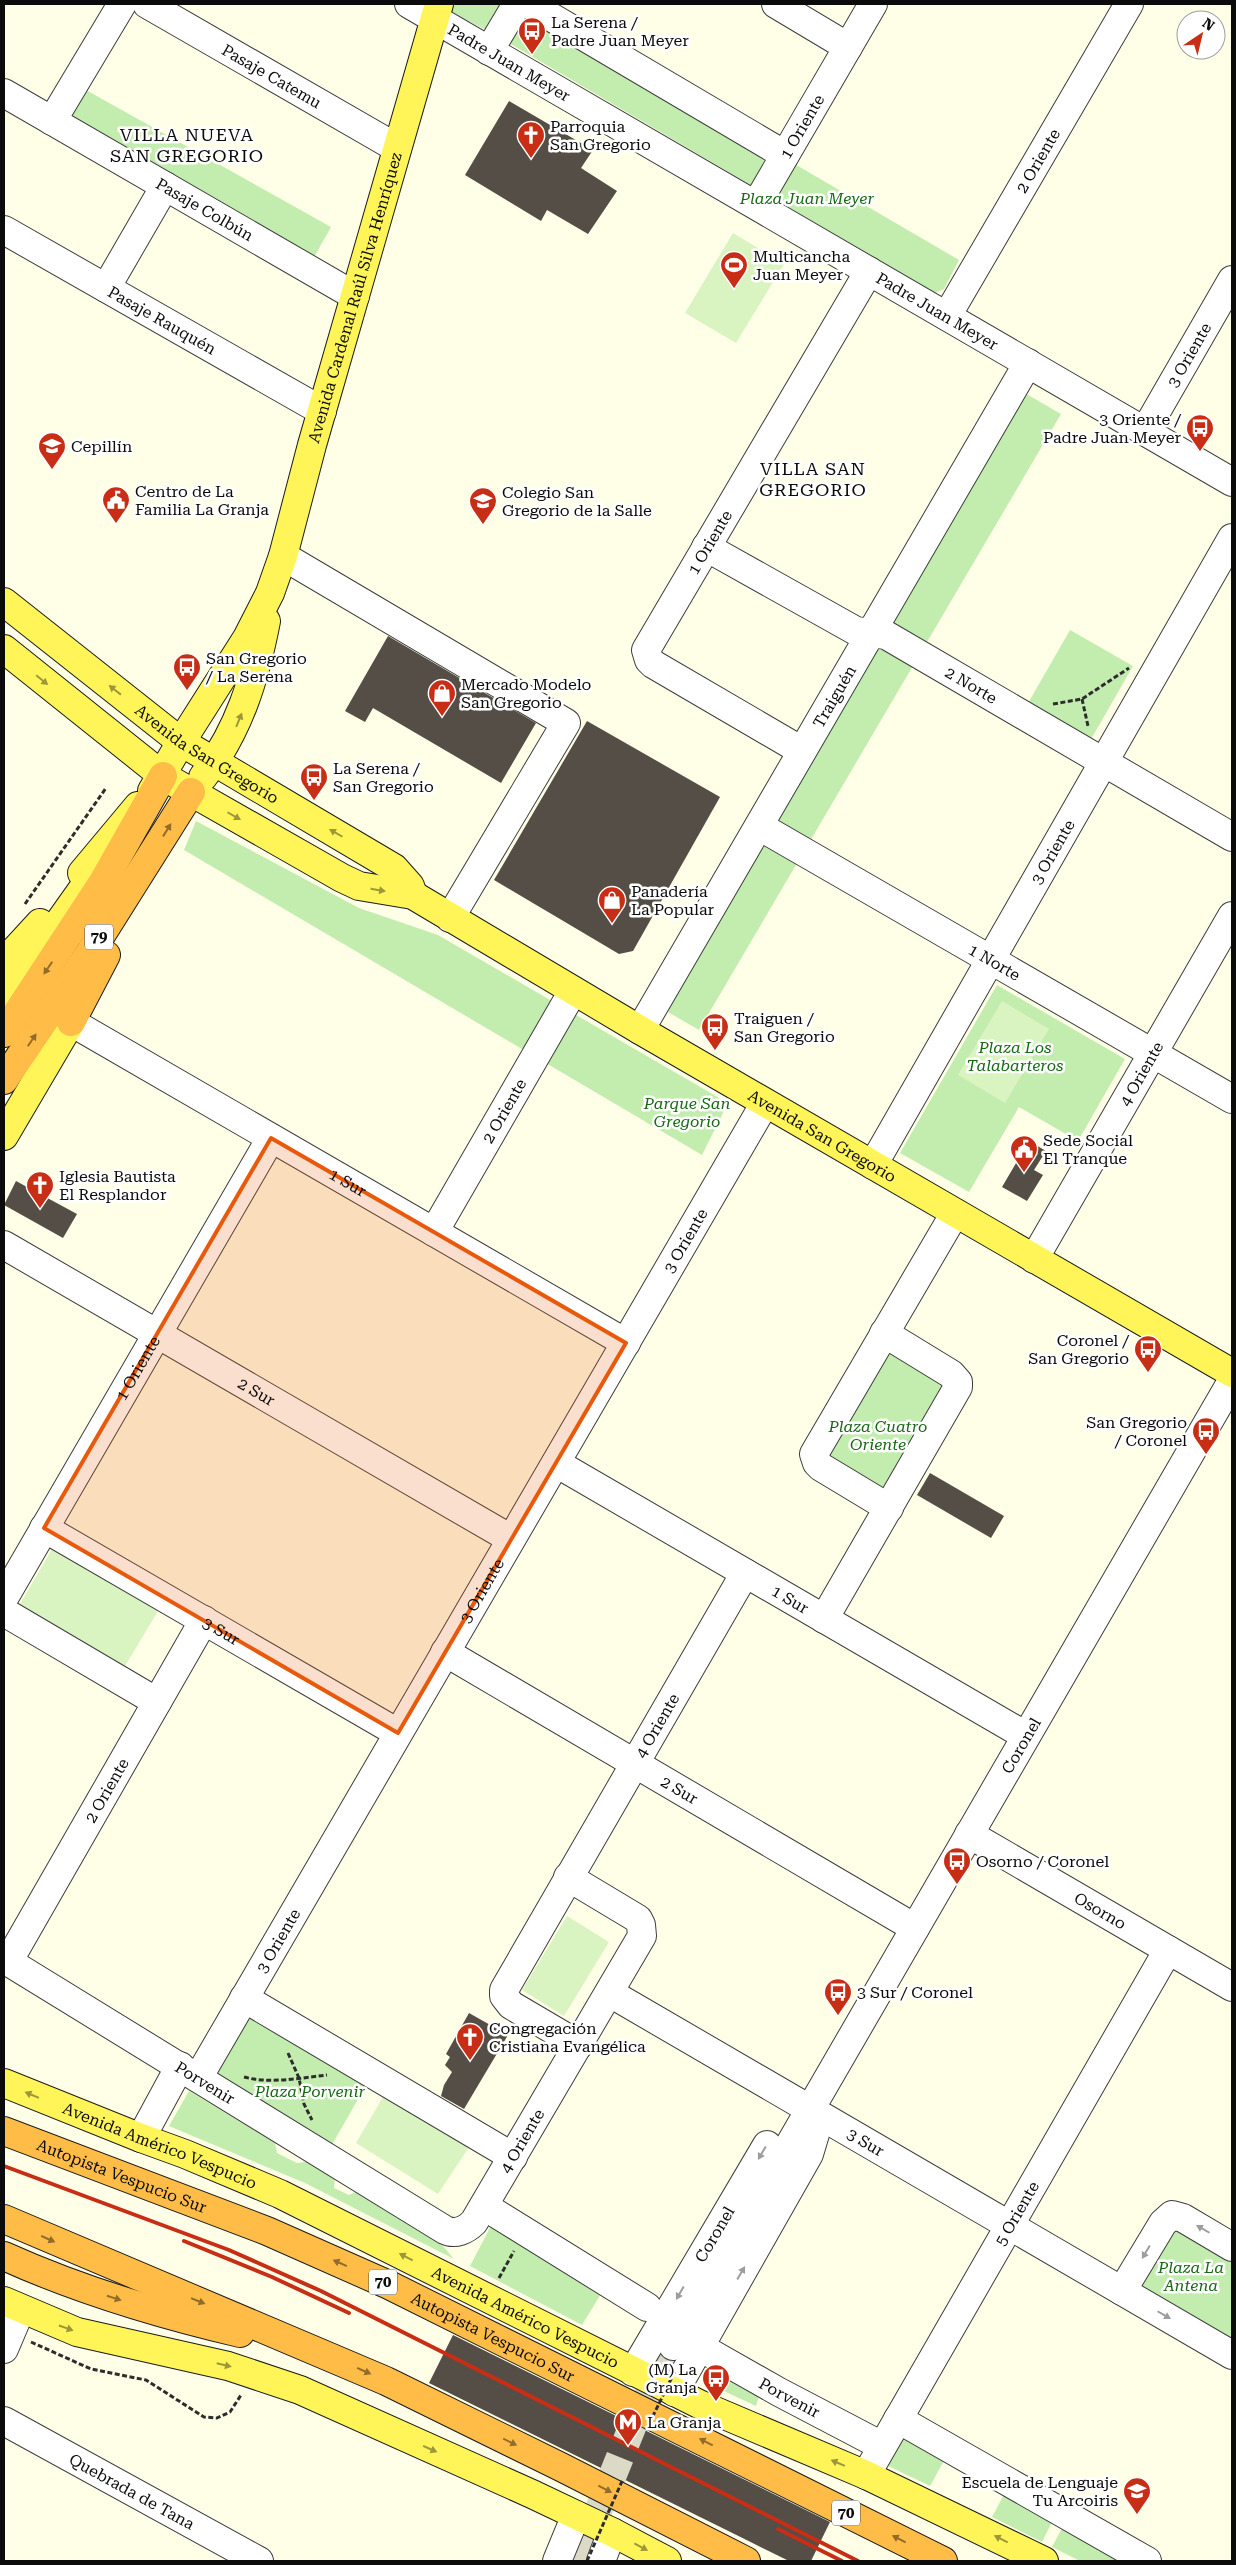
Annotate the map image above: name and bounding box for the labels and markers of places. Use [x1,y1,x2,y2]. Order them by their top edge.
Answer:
place label: La Serena / Padre Juan Meyer [551,13,689,50]
bus stop icon: La Serena / Padre Juan Meyer [517,16,547,55]
place label: Parroquia San Gregorio [550,117,651,154]
church icon: Parroquia San Gregorio [516,120,546,159]
place label: Multicancha Juan Meyer [753,247,850,284]
sports icon: Multicancha Juan Meyer [719,250,749,289]
place label: 3 Oriente / Padre Juan Meyer [1043,410,1182,447]
bus stop icon: 3 Oriente / Padre Juan Meyer [1185,413,1215,452]
school or university icon: Cepillín [37,431,67,470]
place label: Cepillín [71,437,132,456]
place label: Centro de La Familia La Granja [135,482,269,519]
place label: Colegio San Gregorio de la Salle [502,483,652,520]
public building icon: Centro de La Familia La Granja [101,485,131,524]
school or university icon: Colegio San Gregorio de la Salle [468,486,498,525]
place label: San Gregorio / La Serena [205,649,307,686]
bus stop icon: San Gregorio / La Serena [172,652,202,691]
place label: Mercado Modelo San Gregorio [461,675,592,712]
shop icon: Mercado Modelo San Gregorio [427,678,457,717]
place label: La Serena / San Gregorio [333,759,434,796]
bus stop icon: La Serena / San Gregorio [299,762,329,801]
place label: Panadería La Popular [631,882,715,919]
shop icon: Panadería La Popular [597,885,627,924]
place label: Traiguen / San Gregorio [734,1009,835,1046]
bus stop icon: Traiguen / San Gregorio [700,1012,730,1051]
place label: Sede Social El Tranque [1043,1131,1133,1168]
public building icon: Sede Social El Tranque [1009,1134,1039,1173]
place label: Iglesia Bautista El Resplandor [59,1167,176,1204]
church icon: Iglesia Bautista El Resplandor [25,1170,55,1209]
place label: Coronel / San Gregorio [1028,1331,1130,1368]
bus stop icon: Coronel / San Gregorio [1133,1334,1163,1373]
place label: San Gregorio / Coronel [1086,1413,1187,1450]
bus stop icon: San Gregorio / Coronel [1191,1416,1221,1455]
bus stop icon: Osorno / Coronel [942,1846,972,1885]
place label: Osorno / Coronel [976,1852,1109,1871]
bus stop icon: 3 Sur / Coronel [823,1977,853,2016]
place label: 3 Sur / Coronel [857,1983,973,2002]
place label: Congregación Cristiana Evangélica [489,2019,646,2056]
church icon: Congregación Cristiana Evangélica [455,2022,485,2061]
place label: (M) La Granja [646,2360,697,2397]
bus stop icon: (M) La Granja [701,2363,731,2402]
metro station icon: La Granja [613,2407,643,2446]
place label: La Granja [647,2413,721,2432]
place label: Escuela de Lenguaje Tu Arcoiris [961,2473,1118,2510]
school or university icon: Escuela de Lenguaje Tu Arcoiris [1122,2476,1152,2515]

